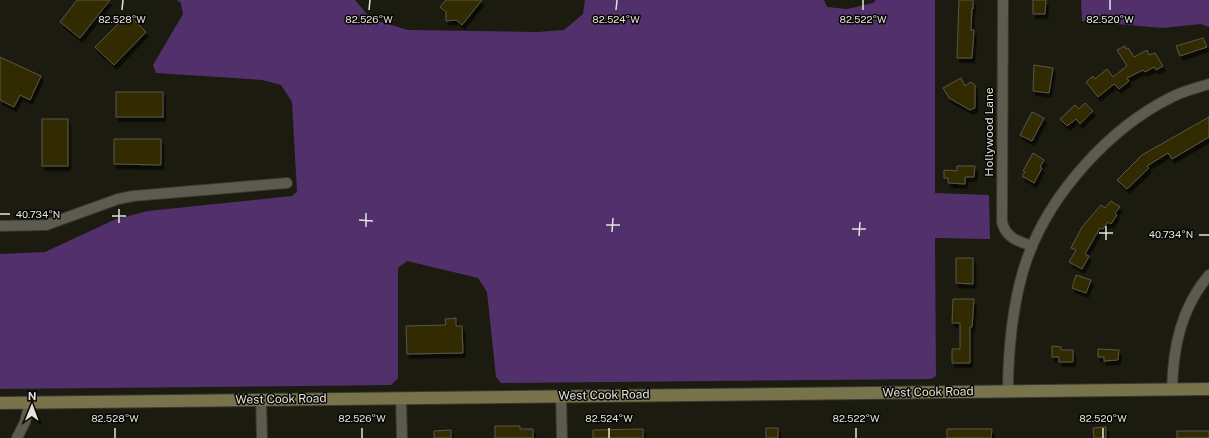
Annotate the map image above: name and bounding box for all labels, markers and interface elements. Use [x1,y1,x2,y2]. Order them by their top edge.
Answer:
text: 82.528°W [98,13,146,25]
text: 82.526°W [345,13,393,25]
text: 82.524°W [592,13,640,25]
text: 82.522°W [839,13,887,25]
text: 82.520°W [1086,13,1134,25]
street label: Hollywood Lane [982,87,996,177]
text: 40.734°N [16,208,60,220]
text: 40.734°N [1149,228,1193,240]
street label: West Cook Road [882,384,974,400]
north arrow [12,386,52,426]
street label: West Cook Road [558,387,650,403]
text: N [28,390,37,402]
street label: West Cook Road [235,391,327,407]
text: 82.528°W [91,412,139,424]
text: 82.526°W [338,412,386,424]
text: 82.524°W [585,412,633,424]
text: 82.522°W [832,412,880,424]
text: 82.520°W [1079,412,1127,424]

